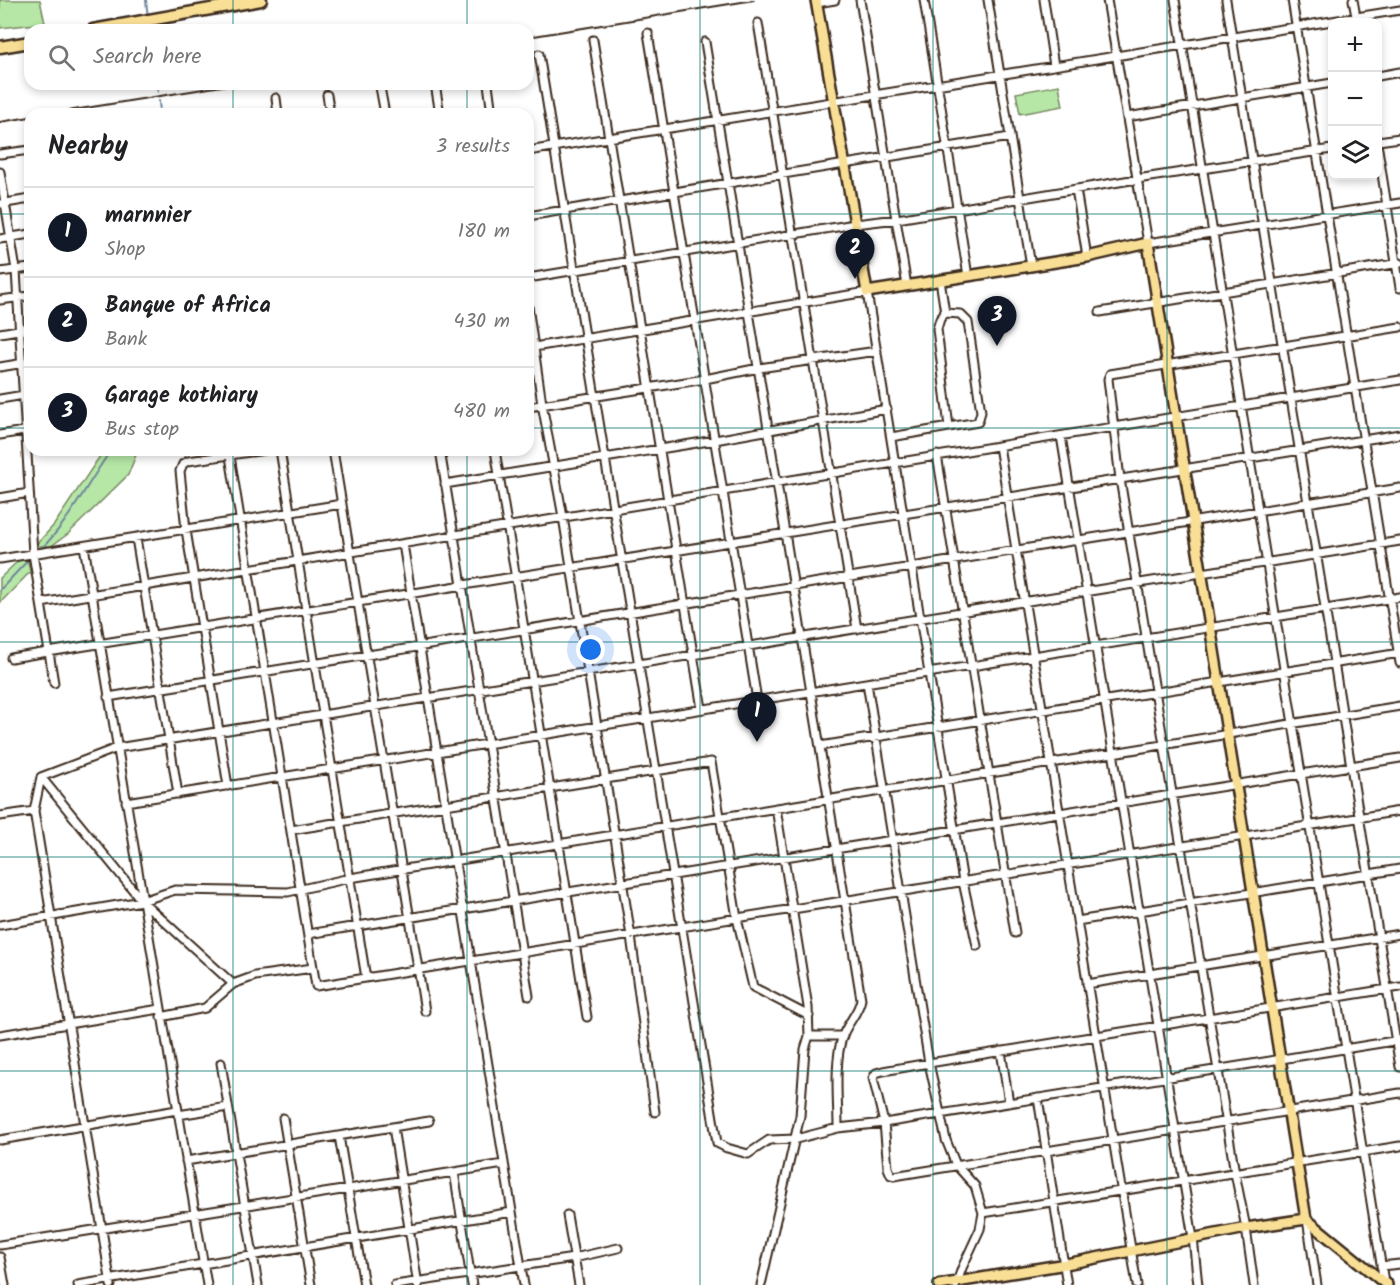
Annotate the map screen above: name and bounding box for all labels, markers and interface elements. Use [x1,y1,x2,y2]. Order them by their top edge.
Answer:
map controls [1328,18,1382,180]
button: + [1328,18,1382,72]
search box [24,24,534,90]
text: Search here [93,40,201,75]
icon: search [45,41,78,74]
button: − [1328,72,1382,126]
text: Nearby [48,126,128,168]
button: layers [1328,126,1382,180]
text: 3 results [436,131,510,163]
text: marnnier [105,199,191,234]
text: 1 [64,216,71,248]
text: 180 m [458,216,510,248]
pin: 2 [836,230,874,279]
text: Shop [105,234,145,266]
text: Banque of Africa [105,289,271,324]
pin: 3 [978,296,1016,346]
text: 2 [62,306,73,338]
text: 430 m [454,306,510,338]
text: Bank [105,324,147,356]
text: Garage kothiary [105,379,258,414]
text: 3 [62,396,73,428]
text: 480 m [453,396,510,428]
text: Bus stop [105,414,179,446]
your location [576,635,605,664]
pin: 1 [738,692,777,742]

